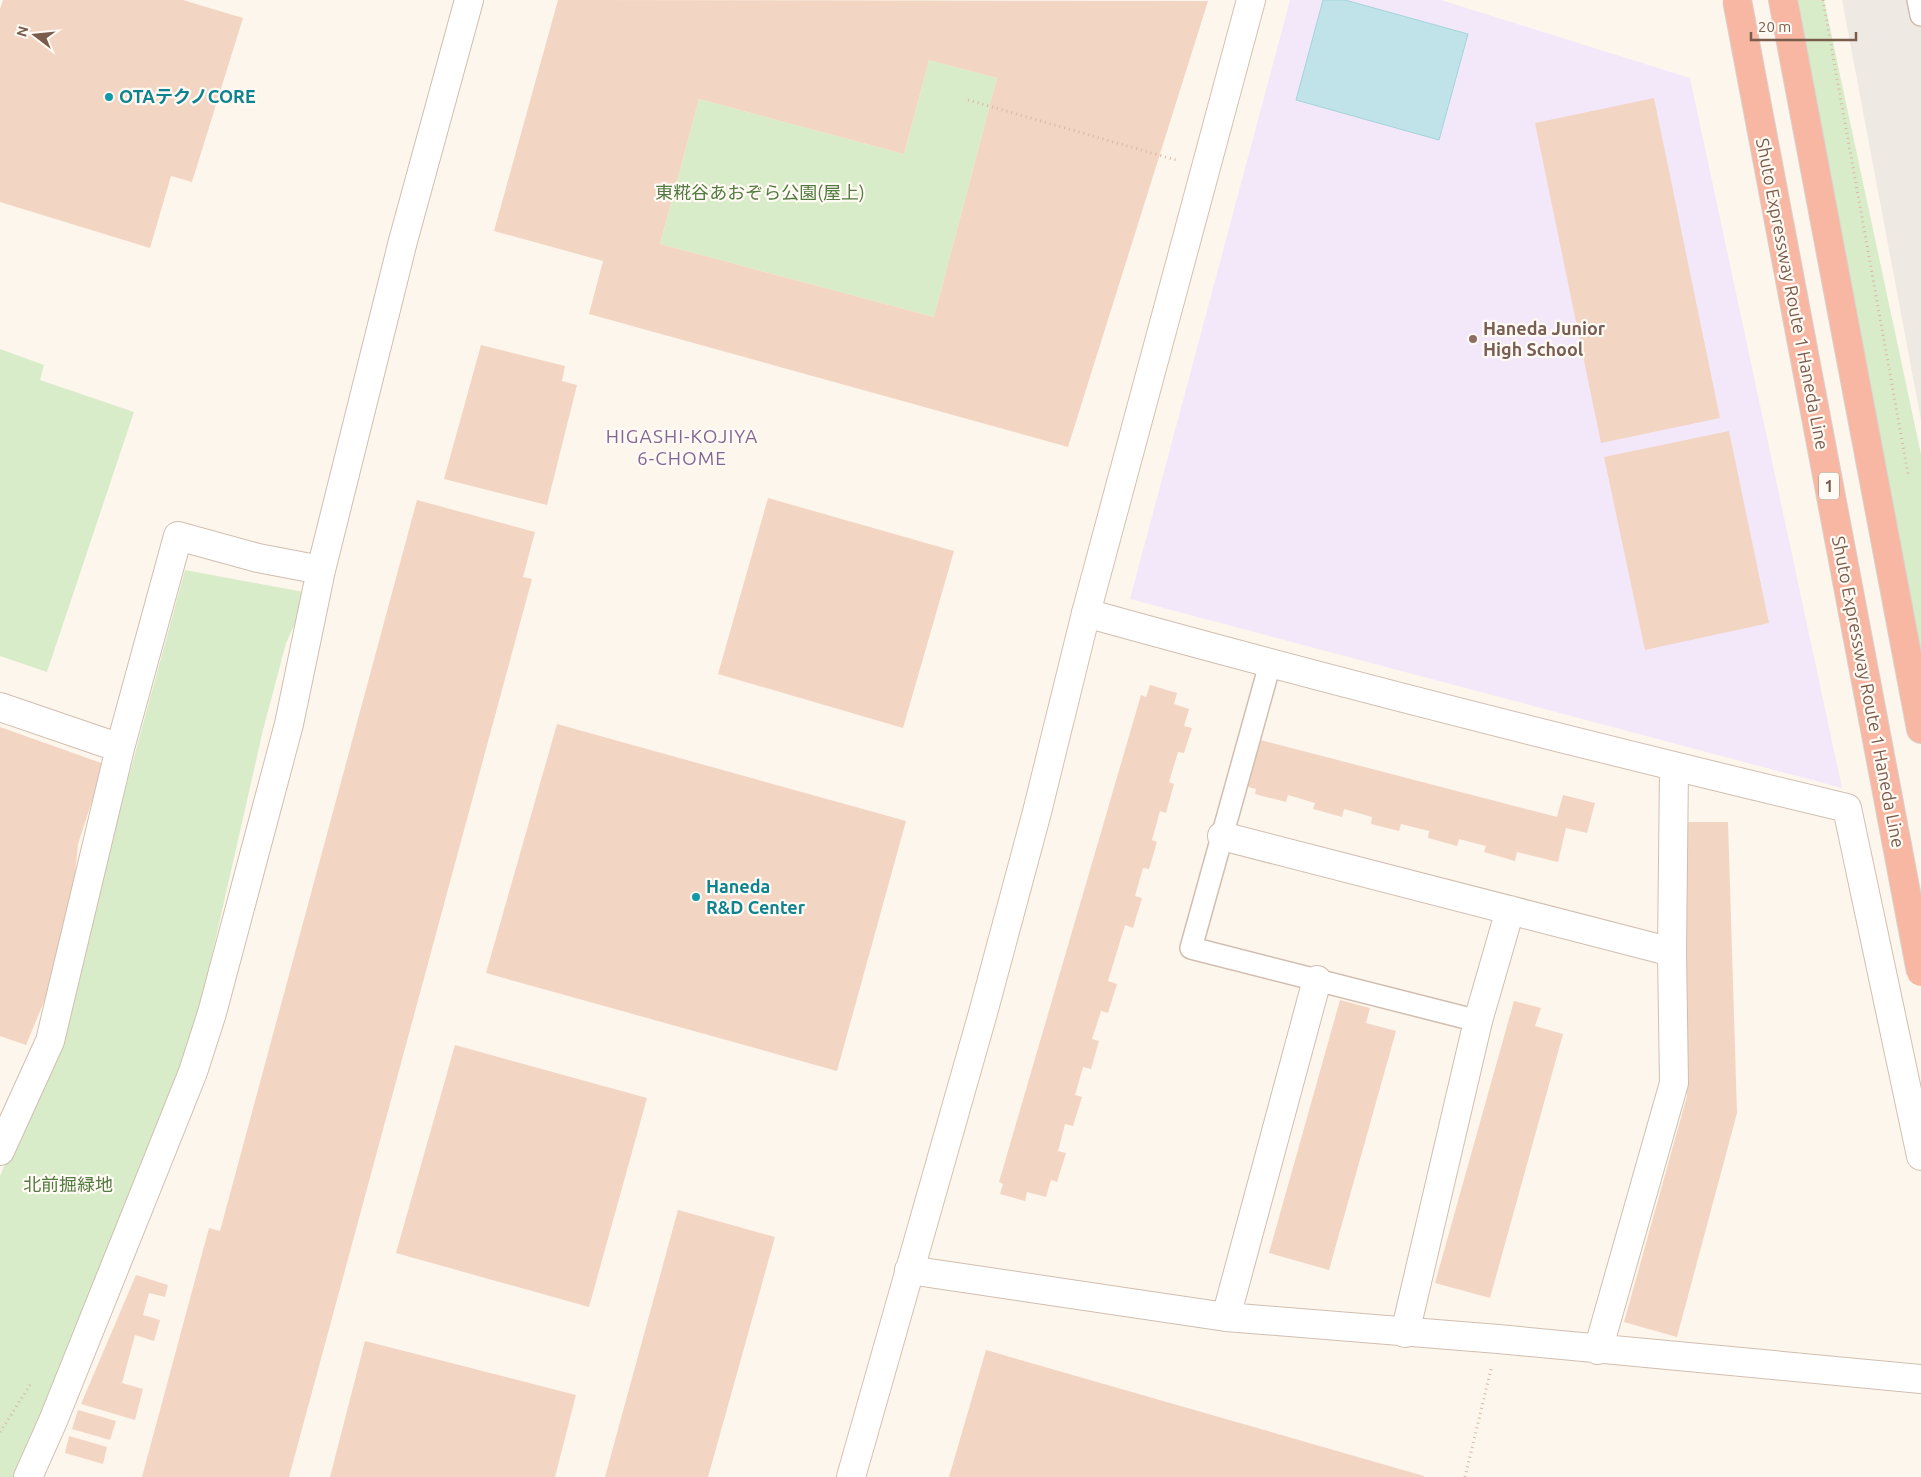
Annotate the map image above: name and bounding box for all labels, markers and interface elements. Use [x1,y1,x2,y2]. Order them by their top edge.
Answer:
north arrow [10,10,60,60]
scale bar [1751,10,1856,42]
text: 20 m [1758,18,1791,35]
text: N [13,24,32,39]
place label: OTAテクノCORE [119,86,256,106]
marker: OTAテクノCORE [103,91,115,103]
street label: Shuto Expressway Route 1 Haneda Line [1753,136,1833,451]
park label: 東糀谷あおぞら公園(屋上) [655,182,865,203]
place label: Haneda Junior High School [1483,318,1606,359]
marker: Haneda Junior High School [1467,333,1479,345]
district label: HIGASHI-KOJIYA 6-CHOME [606,425,758,469]
road number: 1 [1819,472,1839,500]
street label: Shuto Expressway Route 1 Haneda Line [1829,534,1909,849]
place label: Haneda R&D Center [706,876,806,917]
marker: Haneda R&D Center [690,891,702,903]
park label: 北前掘緑地 [23,1174,113,1194]

